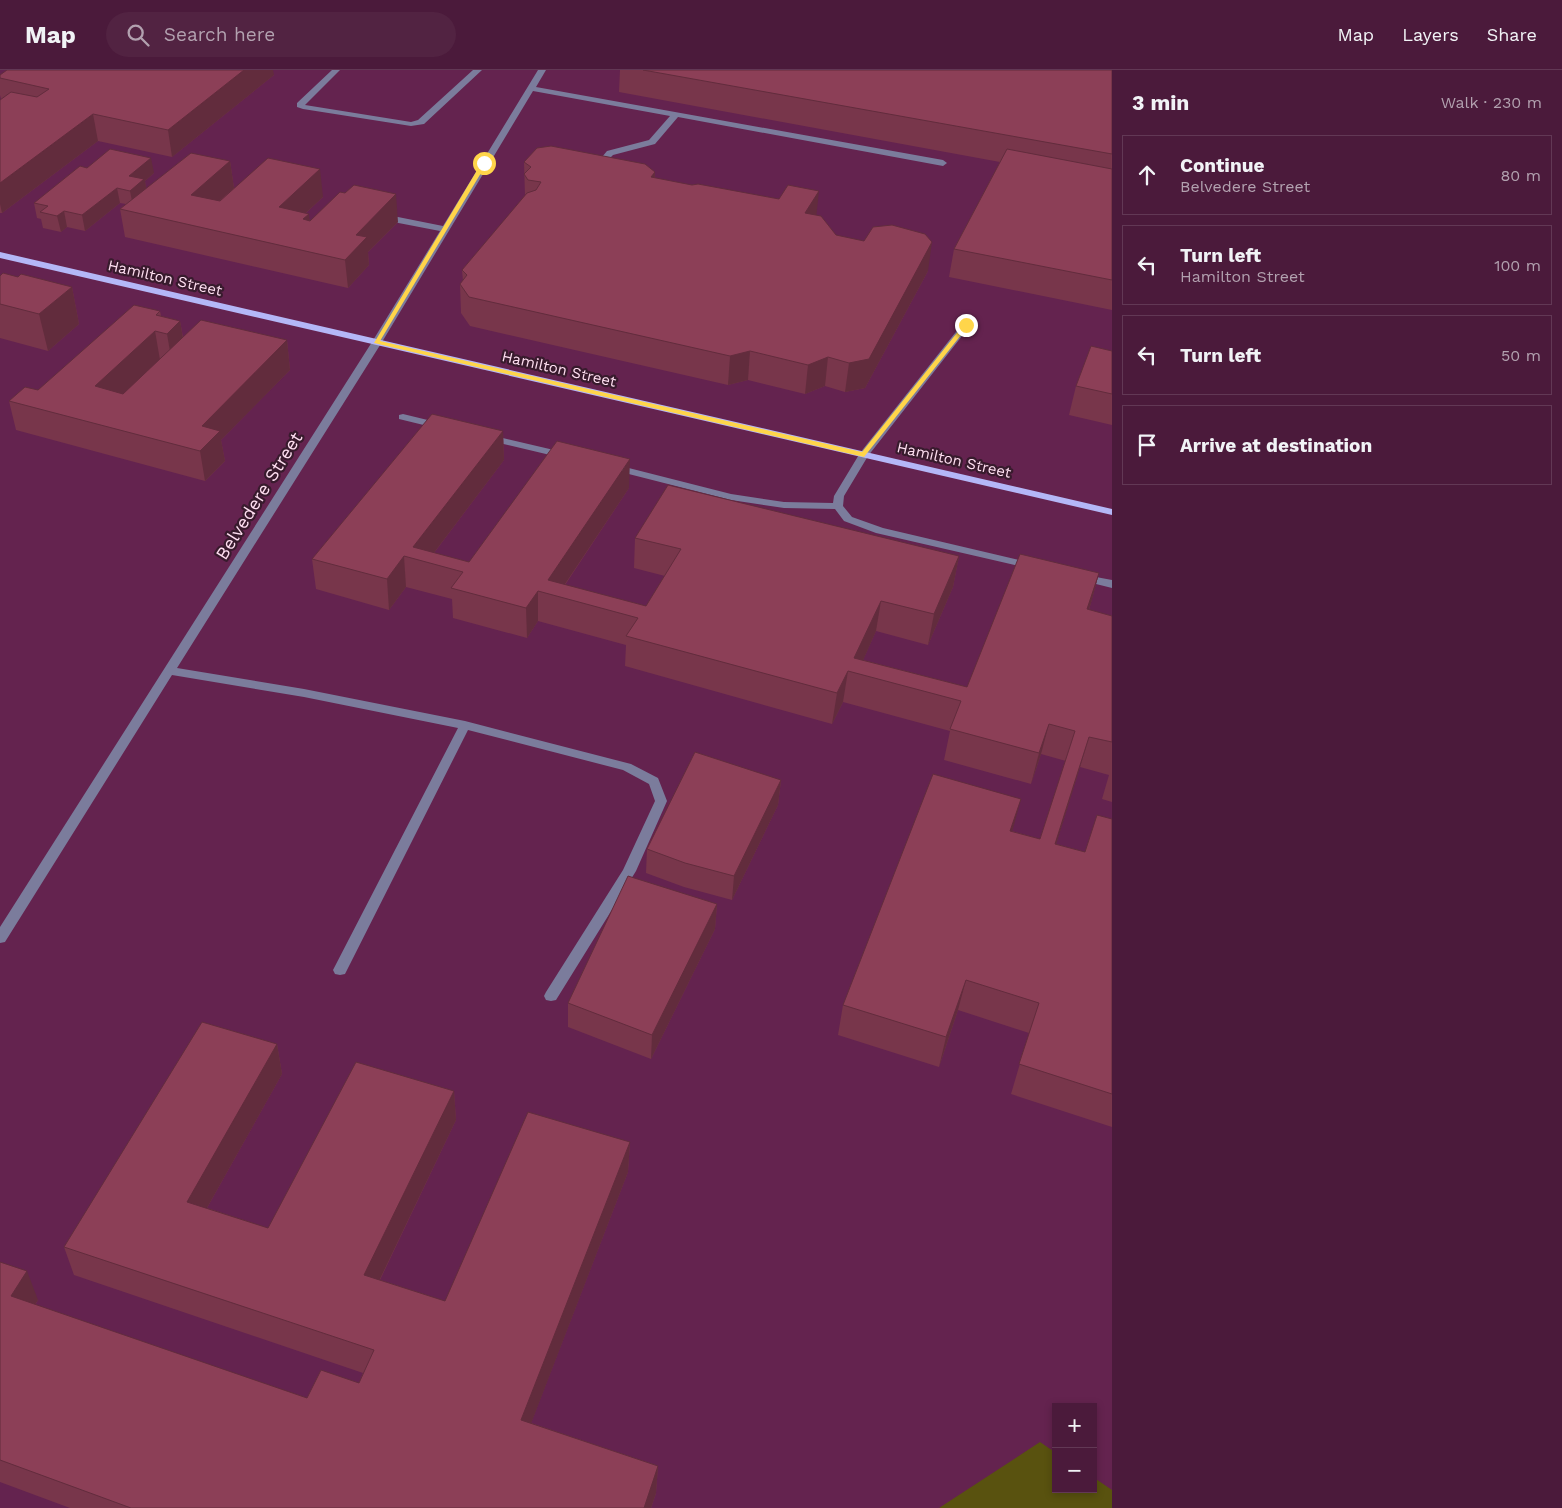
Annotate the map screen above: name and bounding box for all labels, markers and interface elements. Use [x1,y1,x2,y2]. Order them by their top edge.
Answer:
search box [106,12,456,57]
text: Map [25,21,76,49]
icon: search [124,21,152,49]
text: Search here [164,23,275,46]
text: Map [1337,24,1374,45]
text: Layers [1402,24,1459,45]
text: Share [1487,24,1537,45]
text: 3 min [1132,90,1189,115]
text: Walk · 230 m [1441,93,1542,112]
route start [473,152,496,175]
text: Continue [1180,154,1264,177]
icon: ahead [1133,161,1161,189]
text: 80 m [1500,166,1541,185]
text: Belvedere Street [1180,177,1310,196]
text: Turn left [1180,244,1261,267]
icon: left [1133,251,1161,279]
street label: Hamilton Street [106,256,225,300]
text: 100 m [1494,256,1541,275]
text: Hamilton Street [1180,267,1305,286]
route end [955,314,978,337]
icon: left [1133,341,1161,369]
text: Turn left [1180,344,1261,367]
text: 50 m [1501,346,1541,365]
street label: Hamilton Street [500,347,619,391]
street label: Belvedere Street [211,428,307,563]
icon: arrive [1133,431,1161,459]
text: Arrive at destination [1180,434,1372,457]
street label: Hamilton Street [895,438,1014,482]
map controls [1052,1403,1097,1493]
button: + [1052,1403,1097,1448]
button: − [1052,1448,1097,1493]

